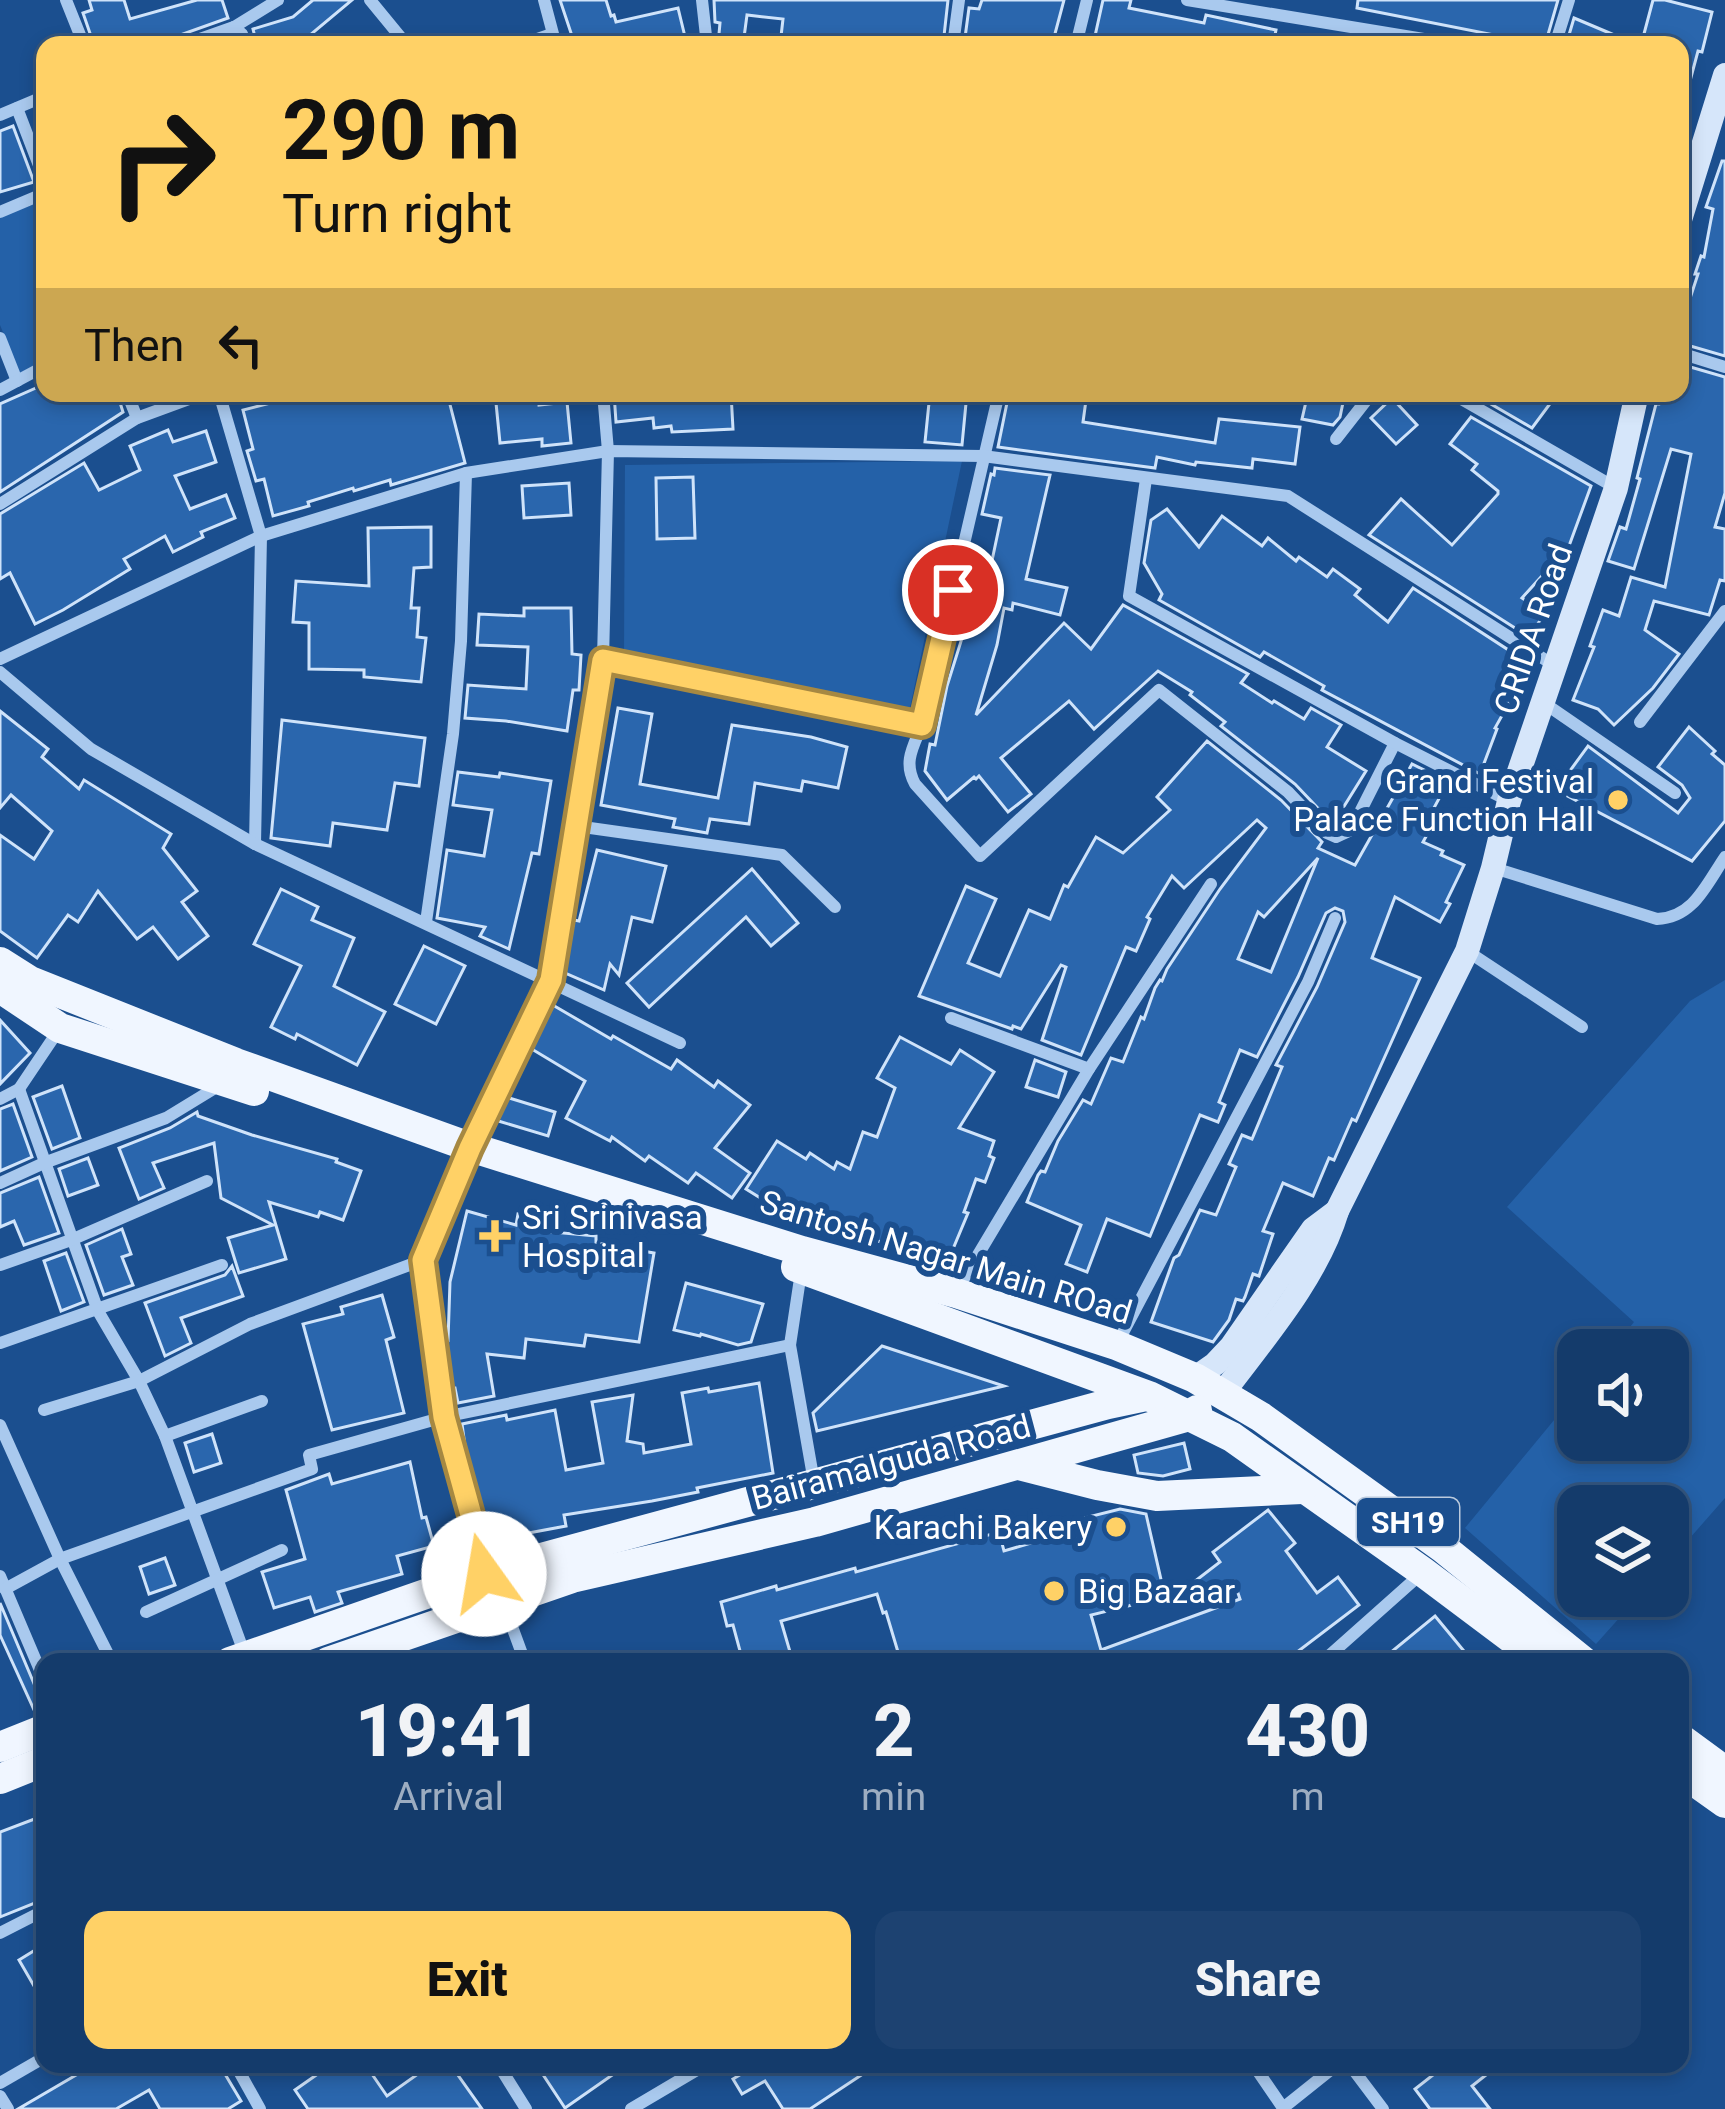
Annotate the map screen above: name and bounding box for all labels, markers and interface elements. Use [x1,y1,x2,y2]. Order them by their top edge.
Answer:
text: 290 m [282,81,520,180]
icon: right [84,84,240,240]
text: Turn right [282,182,512,245]
icon: left [208,312,274,378]
text: Then [84,319,184,372]
pin [902,539,1004,641]
street label: CRIDA Road [1486,539,1580,719]
icon: arrive [920,557,986,623]
place label: Grand Festival Palace Function Hall [1293,762,1594,839]
marker: Grand Festival Palace Function Hall [1605,787,1631,813]
street label: Santosh Nagar Main ROad [755,1182,1137,1332]
place label: Sri Srinivasa Hospital [522,1198,703,1275]
marker: Sri Srinivasa Hospital [479,1220,511,1252]
map controls [1557,1329,1689,1617]
button: sound [1557,1329,1689,1461]
street label: Bairamalguda Road [747,1406,1035,1518]
button: layers [1557,1485,1689,1617]
road number: SH19 [1357,1498,1459,1546]
place label: Karachi Bakery [874,1508,1092,1547]
position arrow [421,1511,547,1637]
marker: Karachi Bakery [1103,1514,1129,1540]
place label: Big Bazaar [1078,1572,1235,1611]
marker: Big Bazaar [1041,1578,1067,1604]
text: 19:41 [355,1689,542,1774]
text: 2 [873,1689,914,1774]
text: 430 [1245,1689,1370,1774]
text: Arrival [393,1774,504,1820]
text: min [861,1774,926,1820]
text: m [1291,1774,1325,1820]
button: Exit [84,1911,851,2049]
button: Share [875,1911,1641,2049]

